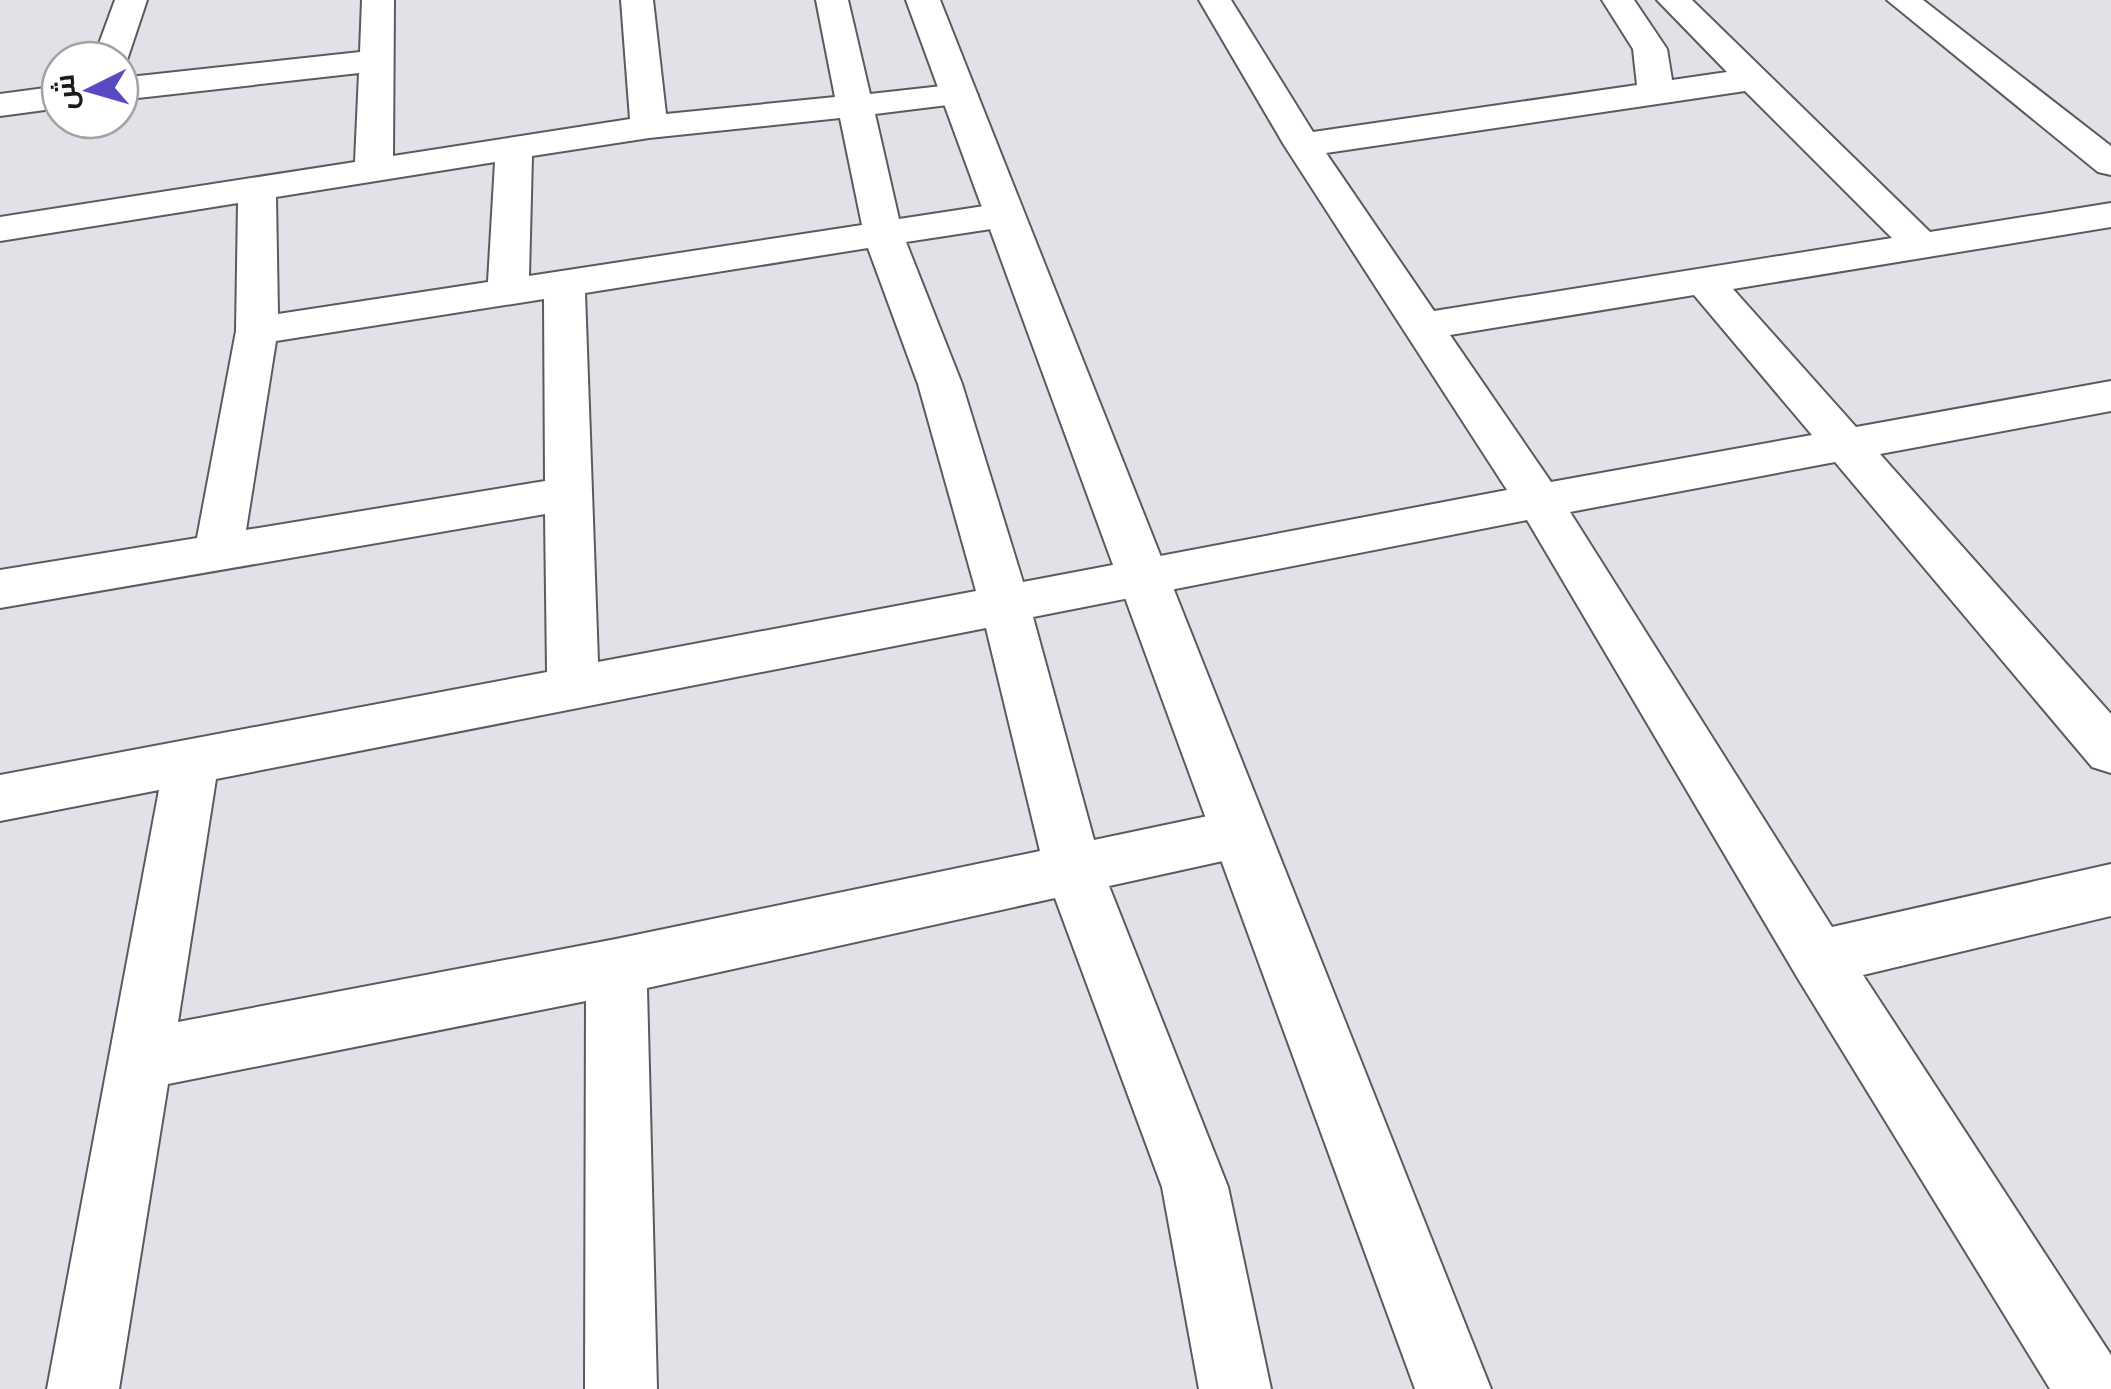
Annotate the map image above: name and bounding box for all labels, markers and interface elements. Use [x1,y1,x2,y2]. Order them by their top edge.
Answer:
north arrow [40,40,140,140]
text: ش [48,73,84,111]

